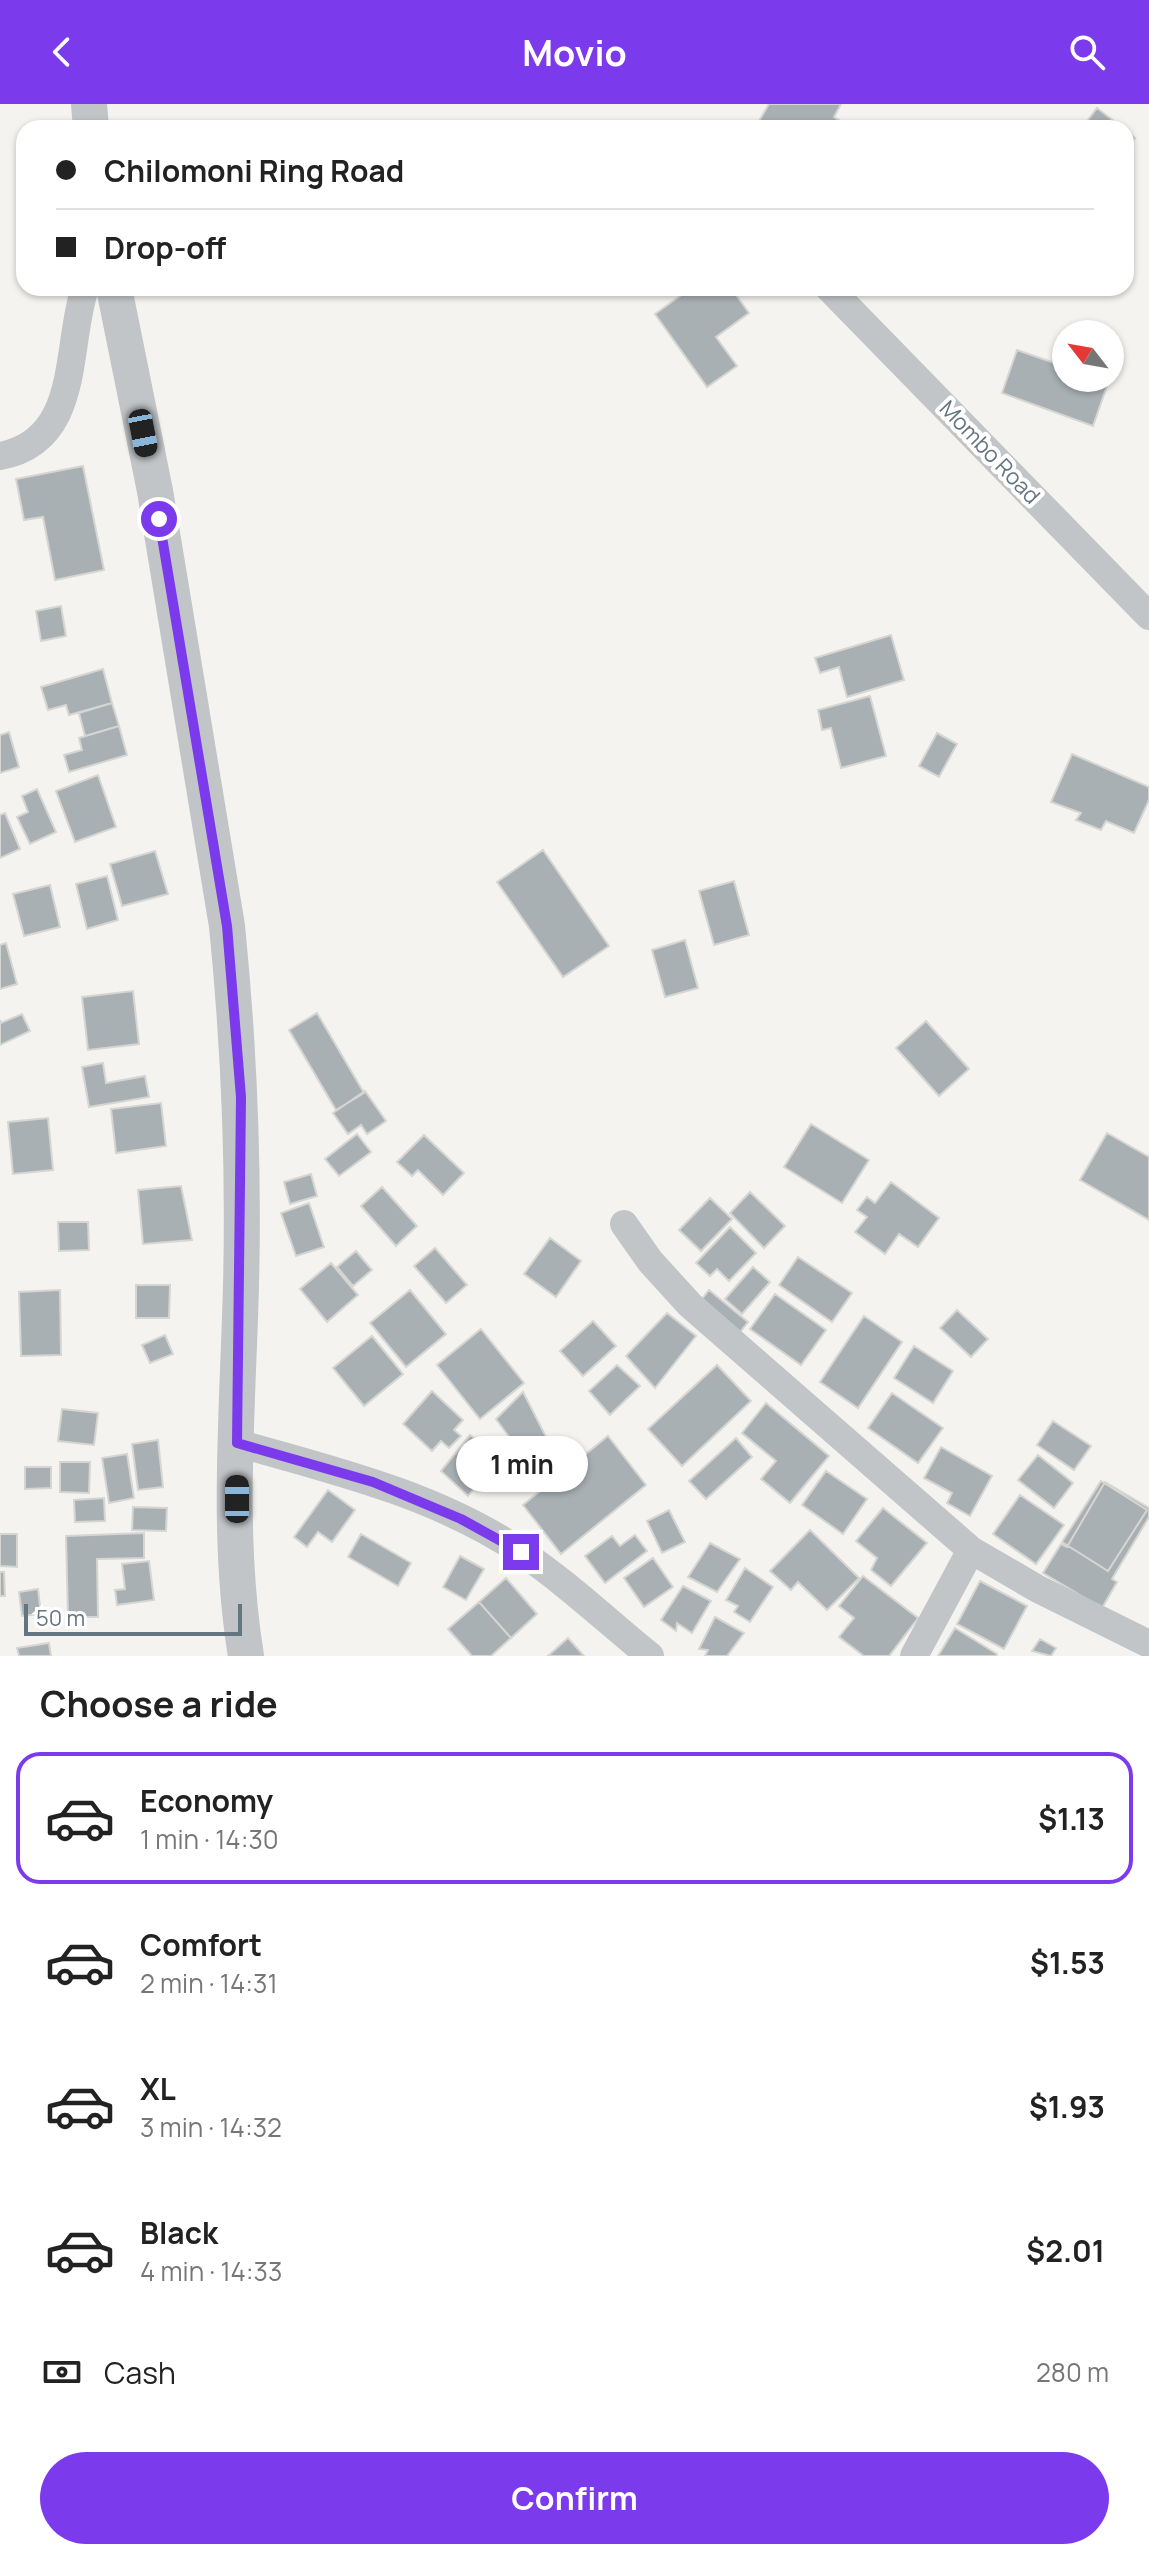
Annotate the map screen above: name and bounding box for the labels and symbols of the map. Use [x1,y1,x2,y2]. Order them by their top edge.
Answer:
north arrow [1052,320,1124,392]
street label: Mombo Road [933,394,1047,510]
car [127,407,159,459]
route start [141,501,177,537]
callout: 1 min [455,1436,587,1492]
car [225,1475,249,1523]
route end [503,1534,539,1570]
scale bar [24,1600,242,1636]

